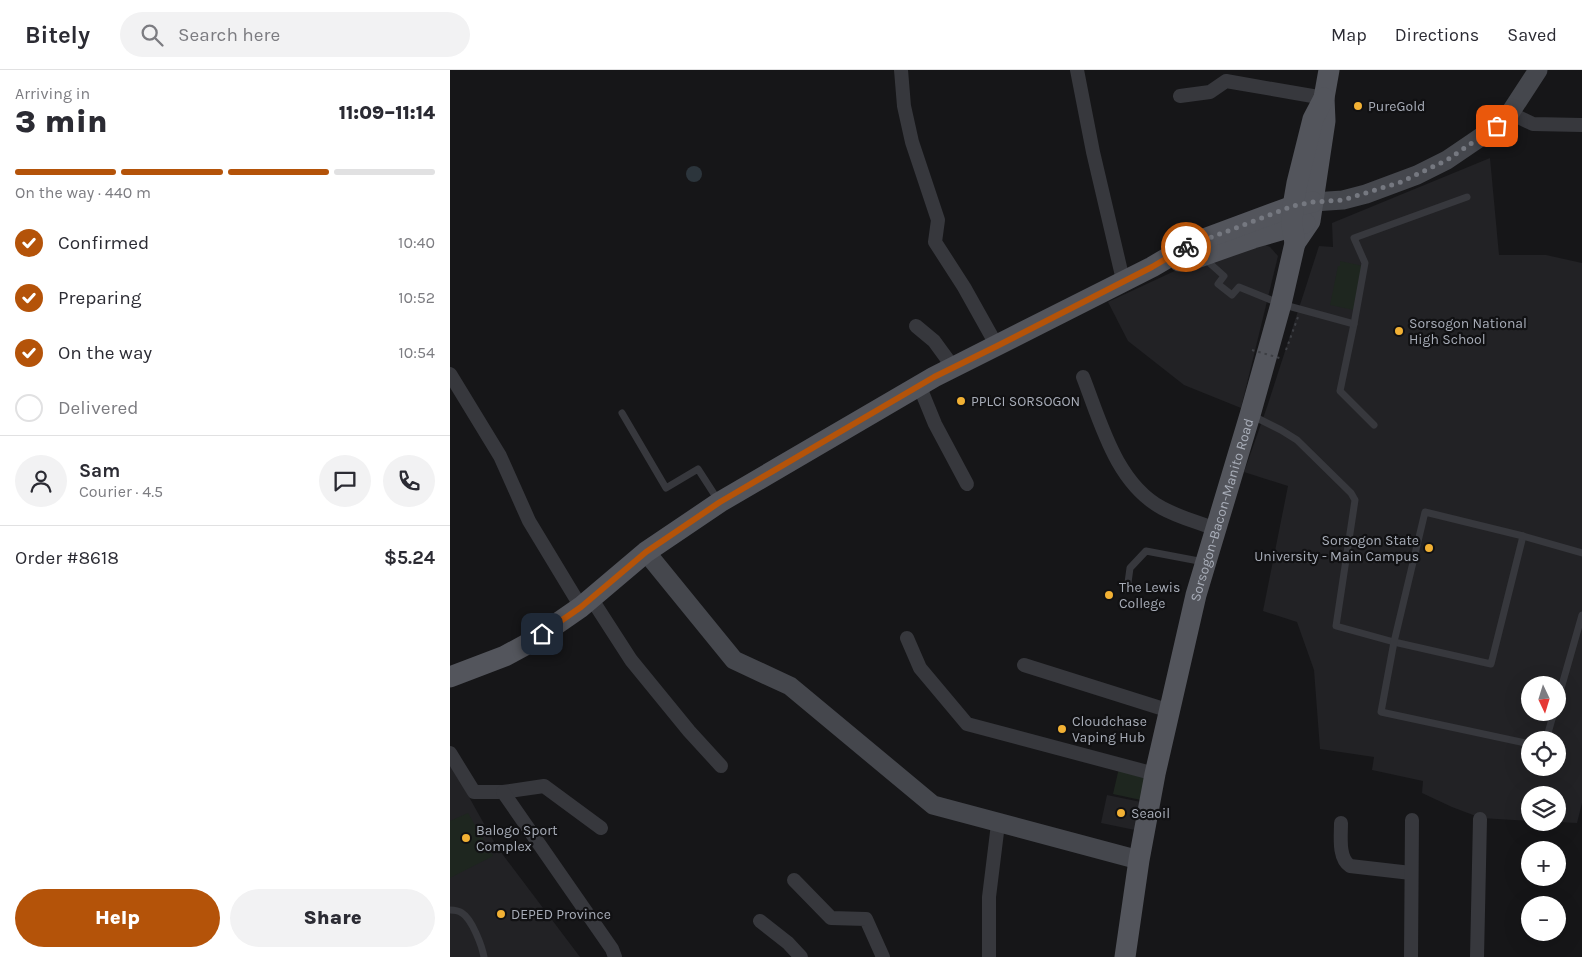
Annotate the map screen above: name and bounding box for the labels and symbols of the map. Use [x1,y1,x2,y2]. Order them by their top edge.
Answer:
place label: PureGold [1368,98,1425,115]
marker: PureGold [1352,100,1364,112]
pin [1476,105,1518,147]
courier [1161,222,1211,272]
place label: Sorsogon National High School [1409,315,1527,348]
marker: Sorsogon National High School [1393,325,1405,337]
place label: PPLCI SORSOGON [971,393,1080,410]
marker: PPLCI SORSOGON [955,395,967,407]
street label: Sorsogon-Bacon-Manito Road [1187,416,1258,603]
place label: Sorsogon State University - Main Campus [1254,532,1419,565]
marker: Sorsogon State University - Main Campus [1423,542,1435,554]
place label: The Lewis College [1119,579,1180,612]
marker: The Lewis College [1103,589,1115,601]
pin [521,613,563,655]
north arrow [1521,676,1566,721]
place label: Cloudchase Vaping Hub [1072,713,1147,746]
marker: Cloudchase Vaping Hub [1056,723,1068,735]
place label: Seaoil [1131,805,1170,822]
marker: Seaoil [1115,807,1127,819]
place label: Balogo Sport Complex [476,822,557,855]
marker: Balogo Sport Complex [460,832,472,844]
place label: DEPED Province [511,906,611,923]
marker: DEPED Province [495,908,507,920]

